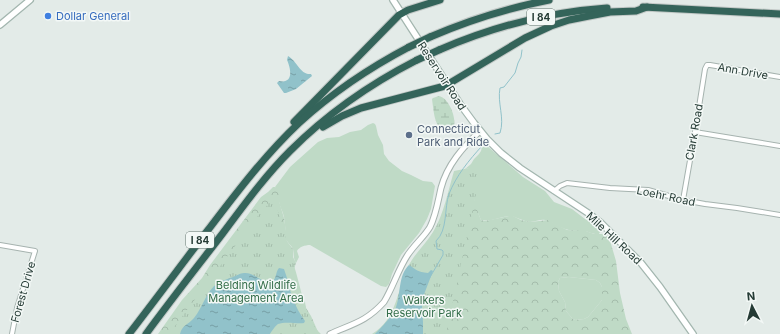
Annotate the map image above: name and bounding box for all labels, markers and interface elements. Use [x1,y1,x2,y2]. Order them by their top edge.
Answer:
place label: Dollar General [56,9,130,23]
road number: I 84 [527,9,555,25]
marker: Dollar General [43,11,53,21]
street label: Reservoir Road [415,39,469,113]
street label: Ann Drive [717,60,769,82]
street label: Clark Road [682,103,706,161]
place label: Connecticut Park and Ride [417,122,489,149]
marker: Connecticut Park and Ride [404,130,414,140]
street label: Loehr Road [635,183,697,209]
street label: Mile Hill Road [583,209,645,267]
road number: I 84 [186,232,214,248]
street label: Forest Drive [8,260,38,324]
park label: Belding Wildlife Management Area [208,278,304,305]
north arrow [732,286,772,326]
text: N [746,289,756,303]
park label: Walkers Reservoir Park [386,293,462,320]

